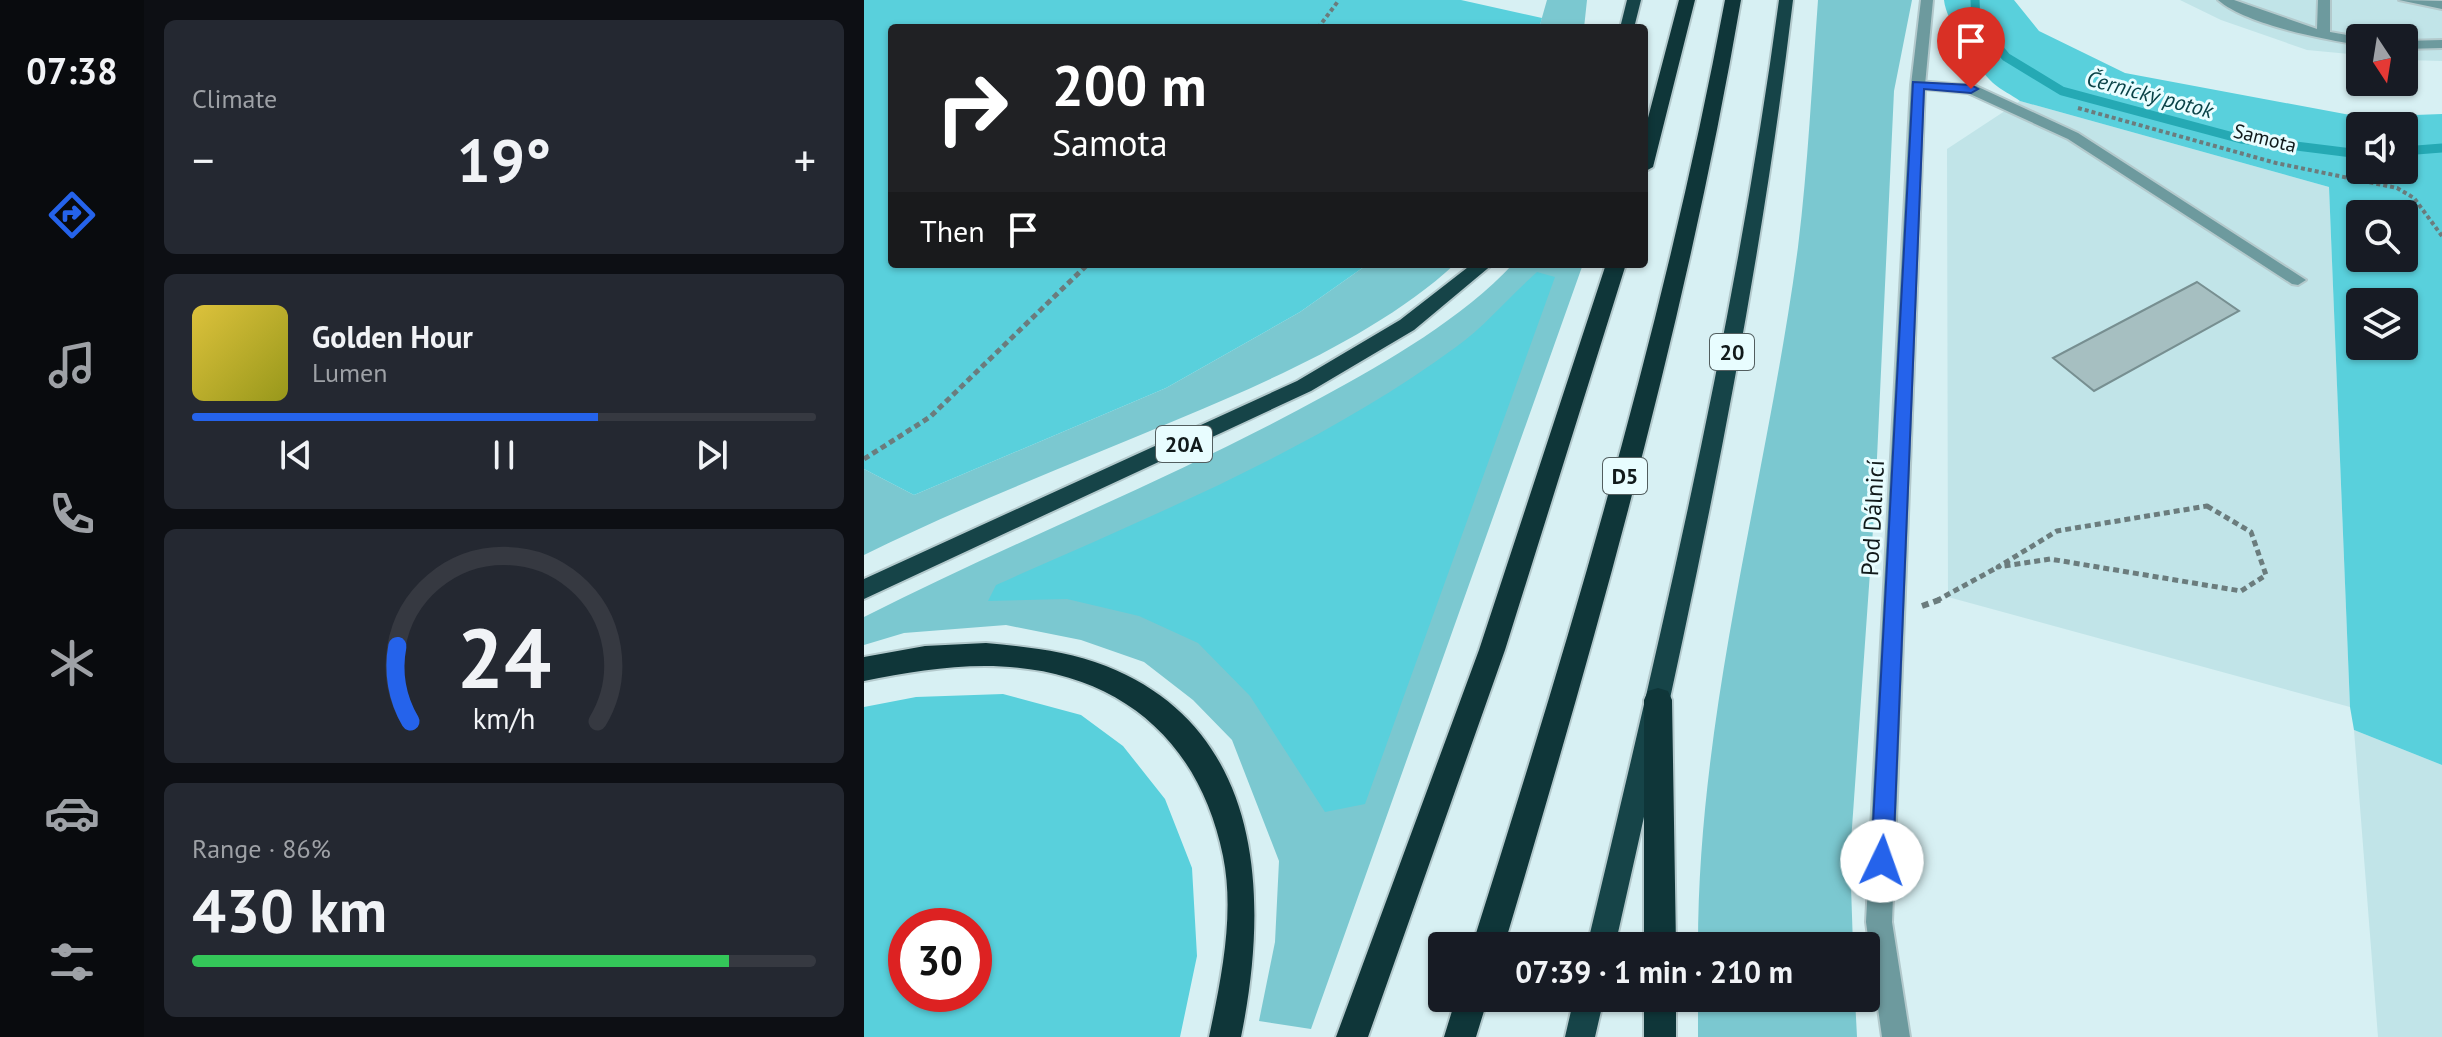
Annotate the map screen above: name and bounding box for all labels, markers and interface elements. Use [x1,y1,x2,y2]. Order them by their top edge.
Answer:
pin [1937,7,2005,89]
icon: arrive [1949,19,1993,63]
north arrow [2346,24,2418,96]
map controls [2346,24,2418,360]
text: 07:38 [26,47,118,94]
text: 200 m [1052,49,1207,121]
icon: right [920,56,1024,160]
water label: Černický potok [2084,64,2217,125]
text: Climate [192,82,277,115]
button: sound [2346,112,2418,184]
street label: Samota [2231,118,2299,158]
text: Samota [1052,119,1168,166]
text: 19° [457,121,551,199]
text: − [192,131,214,188]
text: + [794,131,816,188]
icon: directions [44,187,100,243]
button: search [2346,200,2418,272]
icon: arrive [1001,208,1045,252]
text: Then [920,211,985,250]
button: layers [2346,288,2418,360]
text: Golden Hour [312,317,473,356]
road number: 20 [1710,334,1754,370]
icon: music [44,337,100,393]
text: Lumen [312,356,387,389]
road number: 20A [1156,426,1212,462]
icon: previous [274,433,318,477]
icon: pause [482,433,526,477]
icon: next [690,433,734,477]
road number: D5 [1603,458,1647,494]
street label: Pod Dálnicí [1854,459,1891,577]
icon: phone [44,486,100,542]
text: 24 [457,602,551,710]
icon: climate [44,635,100,691]
text: km/h [473,700,535,737]
icon: car [44,785,100,841]
position arrow [1840,819,1924,903]
text: Range · 86% [192,832,331,865]
text: 430 km [192,871,387,949]
speed limit sign: 30 [888,908,992,1012]
icon: filters [44,934,100,990]
text: 07:39 · 1 min · 210 m [1515,952,1793,991]

